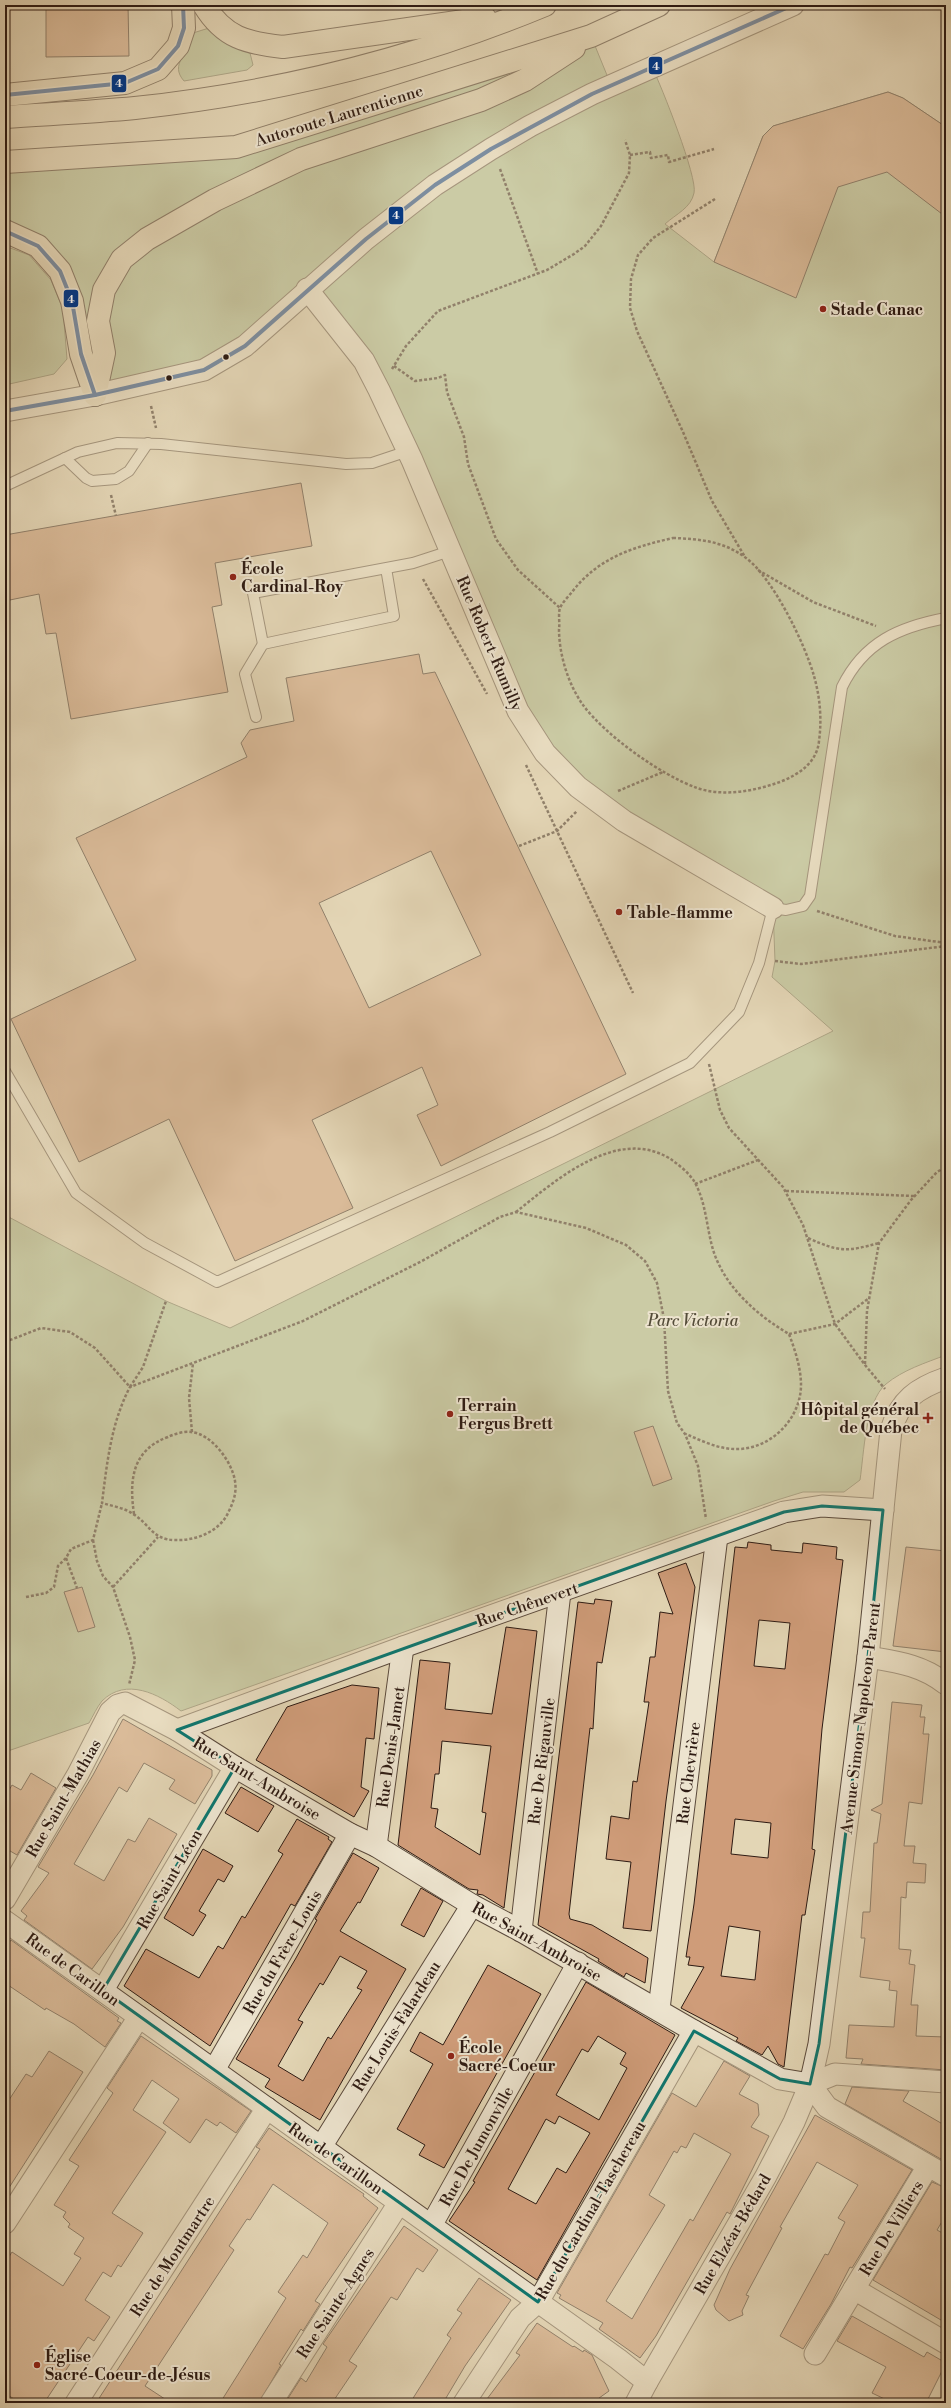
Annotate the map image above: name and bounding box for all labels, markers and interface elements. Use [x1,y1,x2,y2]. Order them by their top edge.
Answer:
line badge: 4 [648,56,663,75]
text: 4 [652,60,660,74]
line badge: 4 [111,74,127,93]
text: 4 [115,77,123,91]
street label: Autoroute Laurentienne [252,81,426,151]
line badge: 4 [388,206,404,225]
text: 4 [392,209,400,223]
line badge: 4 [63,289,79,308]
text: 4 [67,293,75,307]
place label: Stade Canac [831,300,923,320]
marker: Stade Canac [818,304,828,314]
unlabelled marker [221,352,231,362]
unlabelled marker [164,373,174,383]
place label: École Cardinal-Roy [241,557,344,597]
marker: École Cardinal-Roy [228,572,238,582]
street label: Rue Robert-Rumilly [452,573,527,714]
place label: Table-flamme [627,903,733,923]
marker: Table-flamme [614,907,624,917]
park label: Parc Victoria [647,1311,739,1331]
place label: Terrain Fergus Brett [458,1396,553,1434]
place label: Hôpital général de Québec [801,1400,920,1438]
marker: Terrain Fergus Brett [445,1409,455,1419]
marker: Hôpital général de Québec [922,1412,934,1424]
street label: Rue Chênevert [474,1578,581,1632]
street label: Avenue Simon-Napoleon-Parent [837,1601,885,1836]
street label: Rue Denis-Jamet [373,1685,409,1809]
street label: Rue De Rigauville [524,1696,560,1826]
street label: Rue Chevrière [673,1721,705,1826]
street label: Rue Saint-Ambroise [189,1733,324,1825]
street label: Rue Saint-Mathias [22,1736,106,1861]
street label: Rue Saint-Léon [133,1825,207,1933]
street label: Rue du Frère-Louis [239,1887,327,2018]
street label: Rue Saint-Ambroise [468,1898,605,1986]
street label: Rue de Carillon [21,1929,124,2011]
street label: Rue Louis-Falardeau [348,1957,445,2096]
place label: École Sacré-Coeur [459,2036,556,2076]
marker: École Sacré-Coeur [446,2051,456,2061]
street label: Rue De Jumonville [436,2083,518,2210]
street label: Rue du Cardinal-Taschereau [531,2117,650,2304]
street label: Rue de Carillon [284,2119,387,2199]
street label: Rue Elzéar-Bédard [690,2171,776,2298]
street label: Rue De Villiers [855,2177,928,2280]
street label: Rue de Montmartre [126,2192,219,2321]
street label: Rue Sainte-Agnes [293,2245,379,2363]
place label: Église Sacré-Coeur-de-Jésus [45,2345,211,2385]
marker: Église Sacré-Coeur-de-Jésus [32,2360,42,2370]

